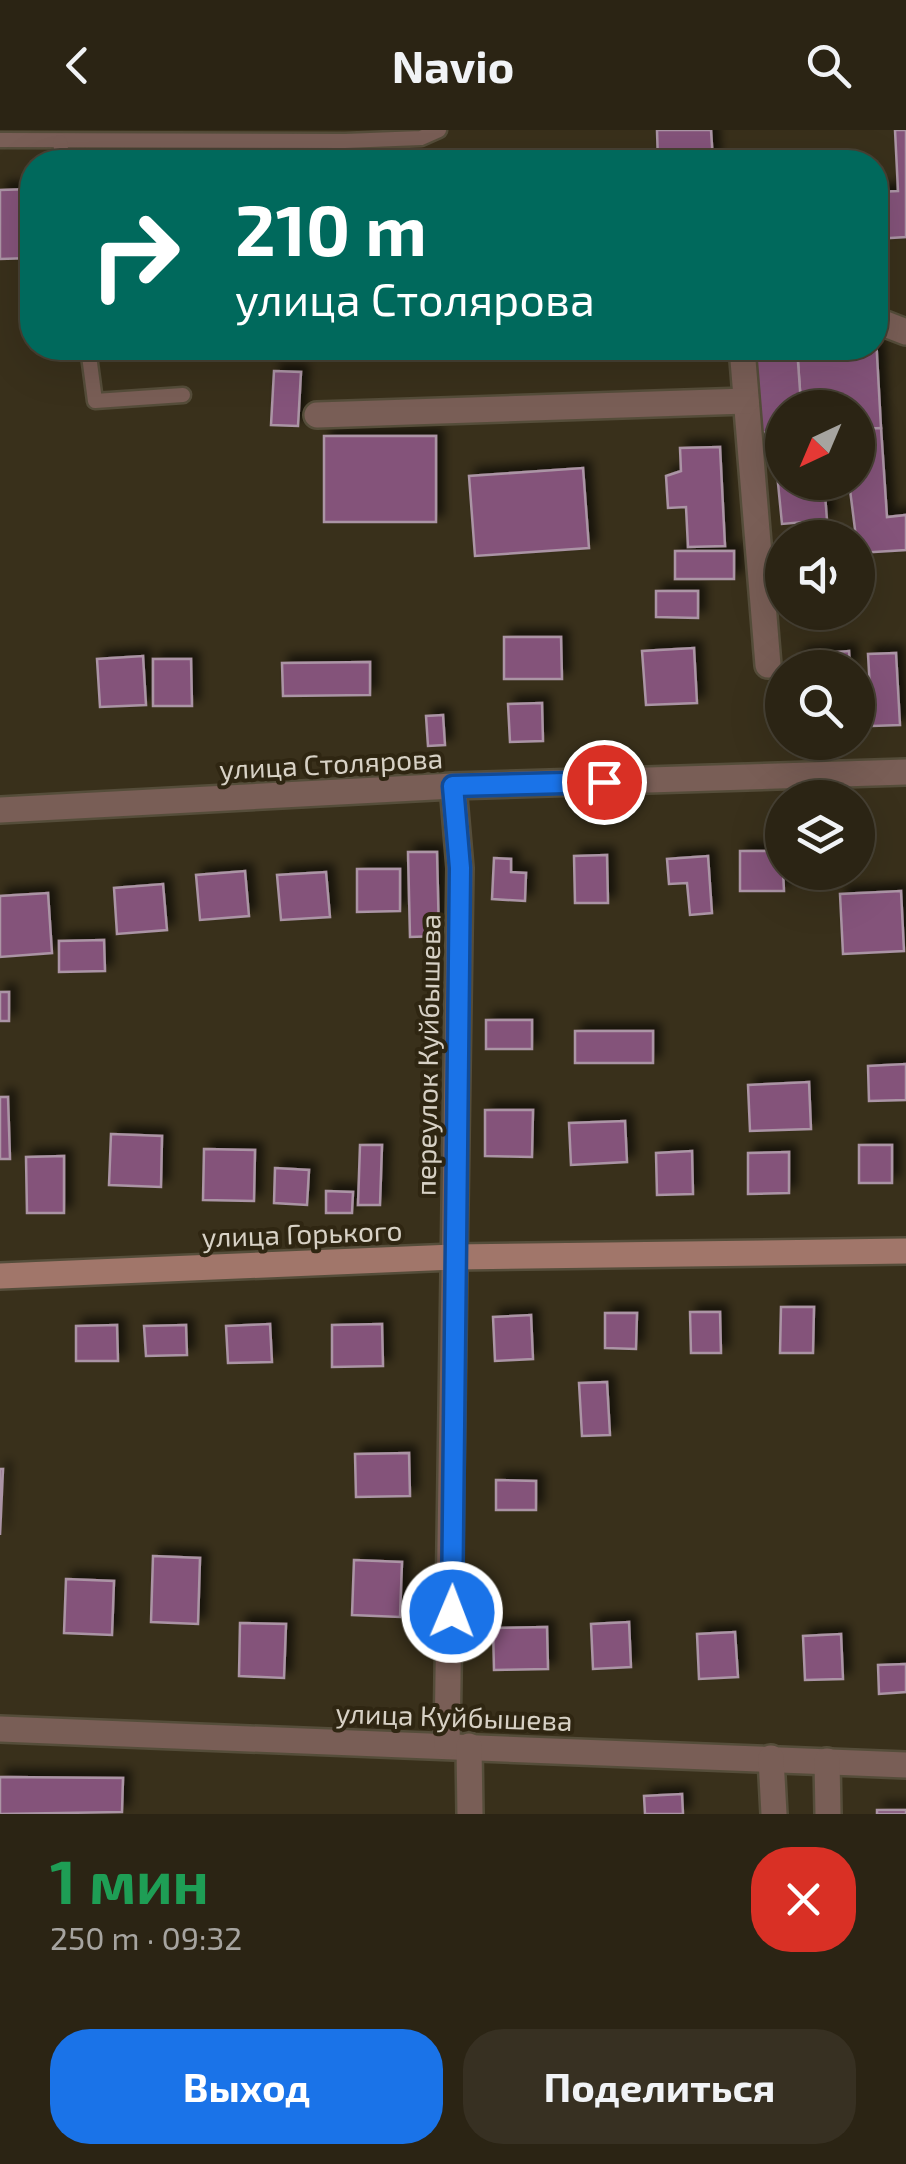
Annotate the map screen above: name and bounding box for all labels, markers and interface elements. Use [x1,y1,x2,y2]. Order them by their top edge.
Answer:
icon: back [50,38,105,93]
text: Navio [392,38,514,92]
icon: search [801,38,856,93]
text: 210 m [235,186,427,270]
icon: right [70,190,200,320]
text: улица Столярова [235,271,595,325]
north arrow [765,390,875,500]
map controls [765,390,875,890]
button: sound [765,520,875,630]
button: search [765,650,875,760]
street label: улица Столярова [218,740,444,786]
pin [562,740,647,825]
icon: arrive [577,755,632,810]
button: layers [765,780,875,890]
street label: переулок Куйбышева [408,914,446,1196]
street label: улица Горького [201,1213,403,1253]
position arrow [400,1560,504,1664]
street label: улица Куйбышева [335,1695,573,1737]
text: 1 мин [50,1844,209,1916]
button: close [751,1847,856,1952]
text: 250 m · 09:32 [50,1918,242,1956]
button: Выход [50,2029,443,2144]
button: Поделиться [463,2029,856,2144]

